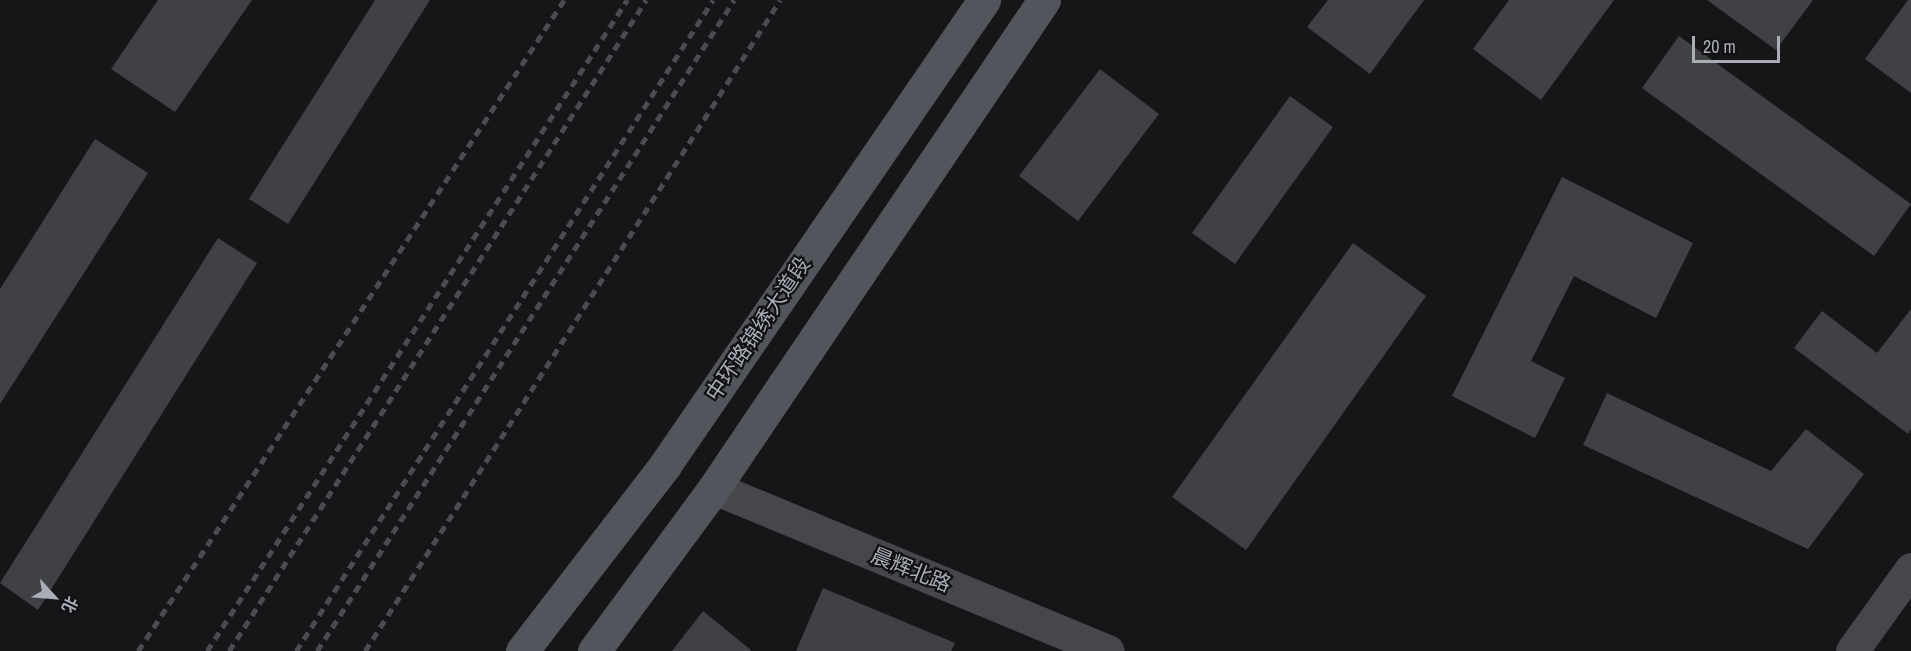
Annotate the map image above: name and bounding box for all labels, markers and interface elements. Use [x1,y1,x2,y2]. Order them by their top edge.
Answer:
scale bar [1695,24,1784,62]
text: 20 m [1703,34,1736,59]
street label: 中环路锦绣大道段 [701,252,815,406]
street label: 晨辉北路 [867,543,955,597]
north arrow [24,567,84,627]
text: 北 [57,593,84,617]

